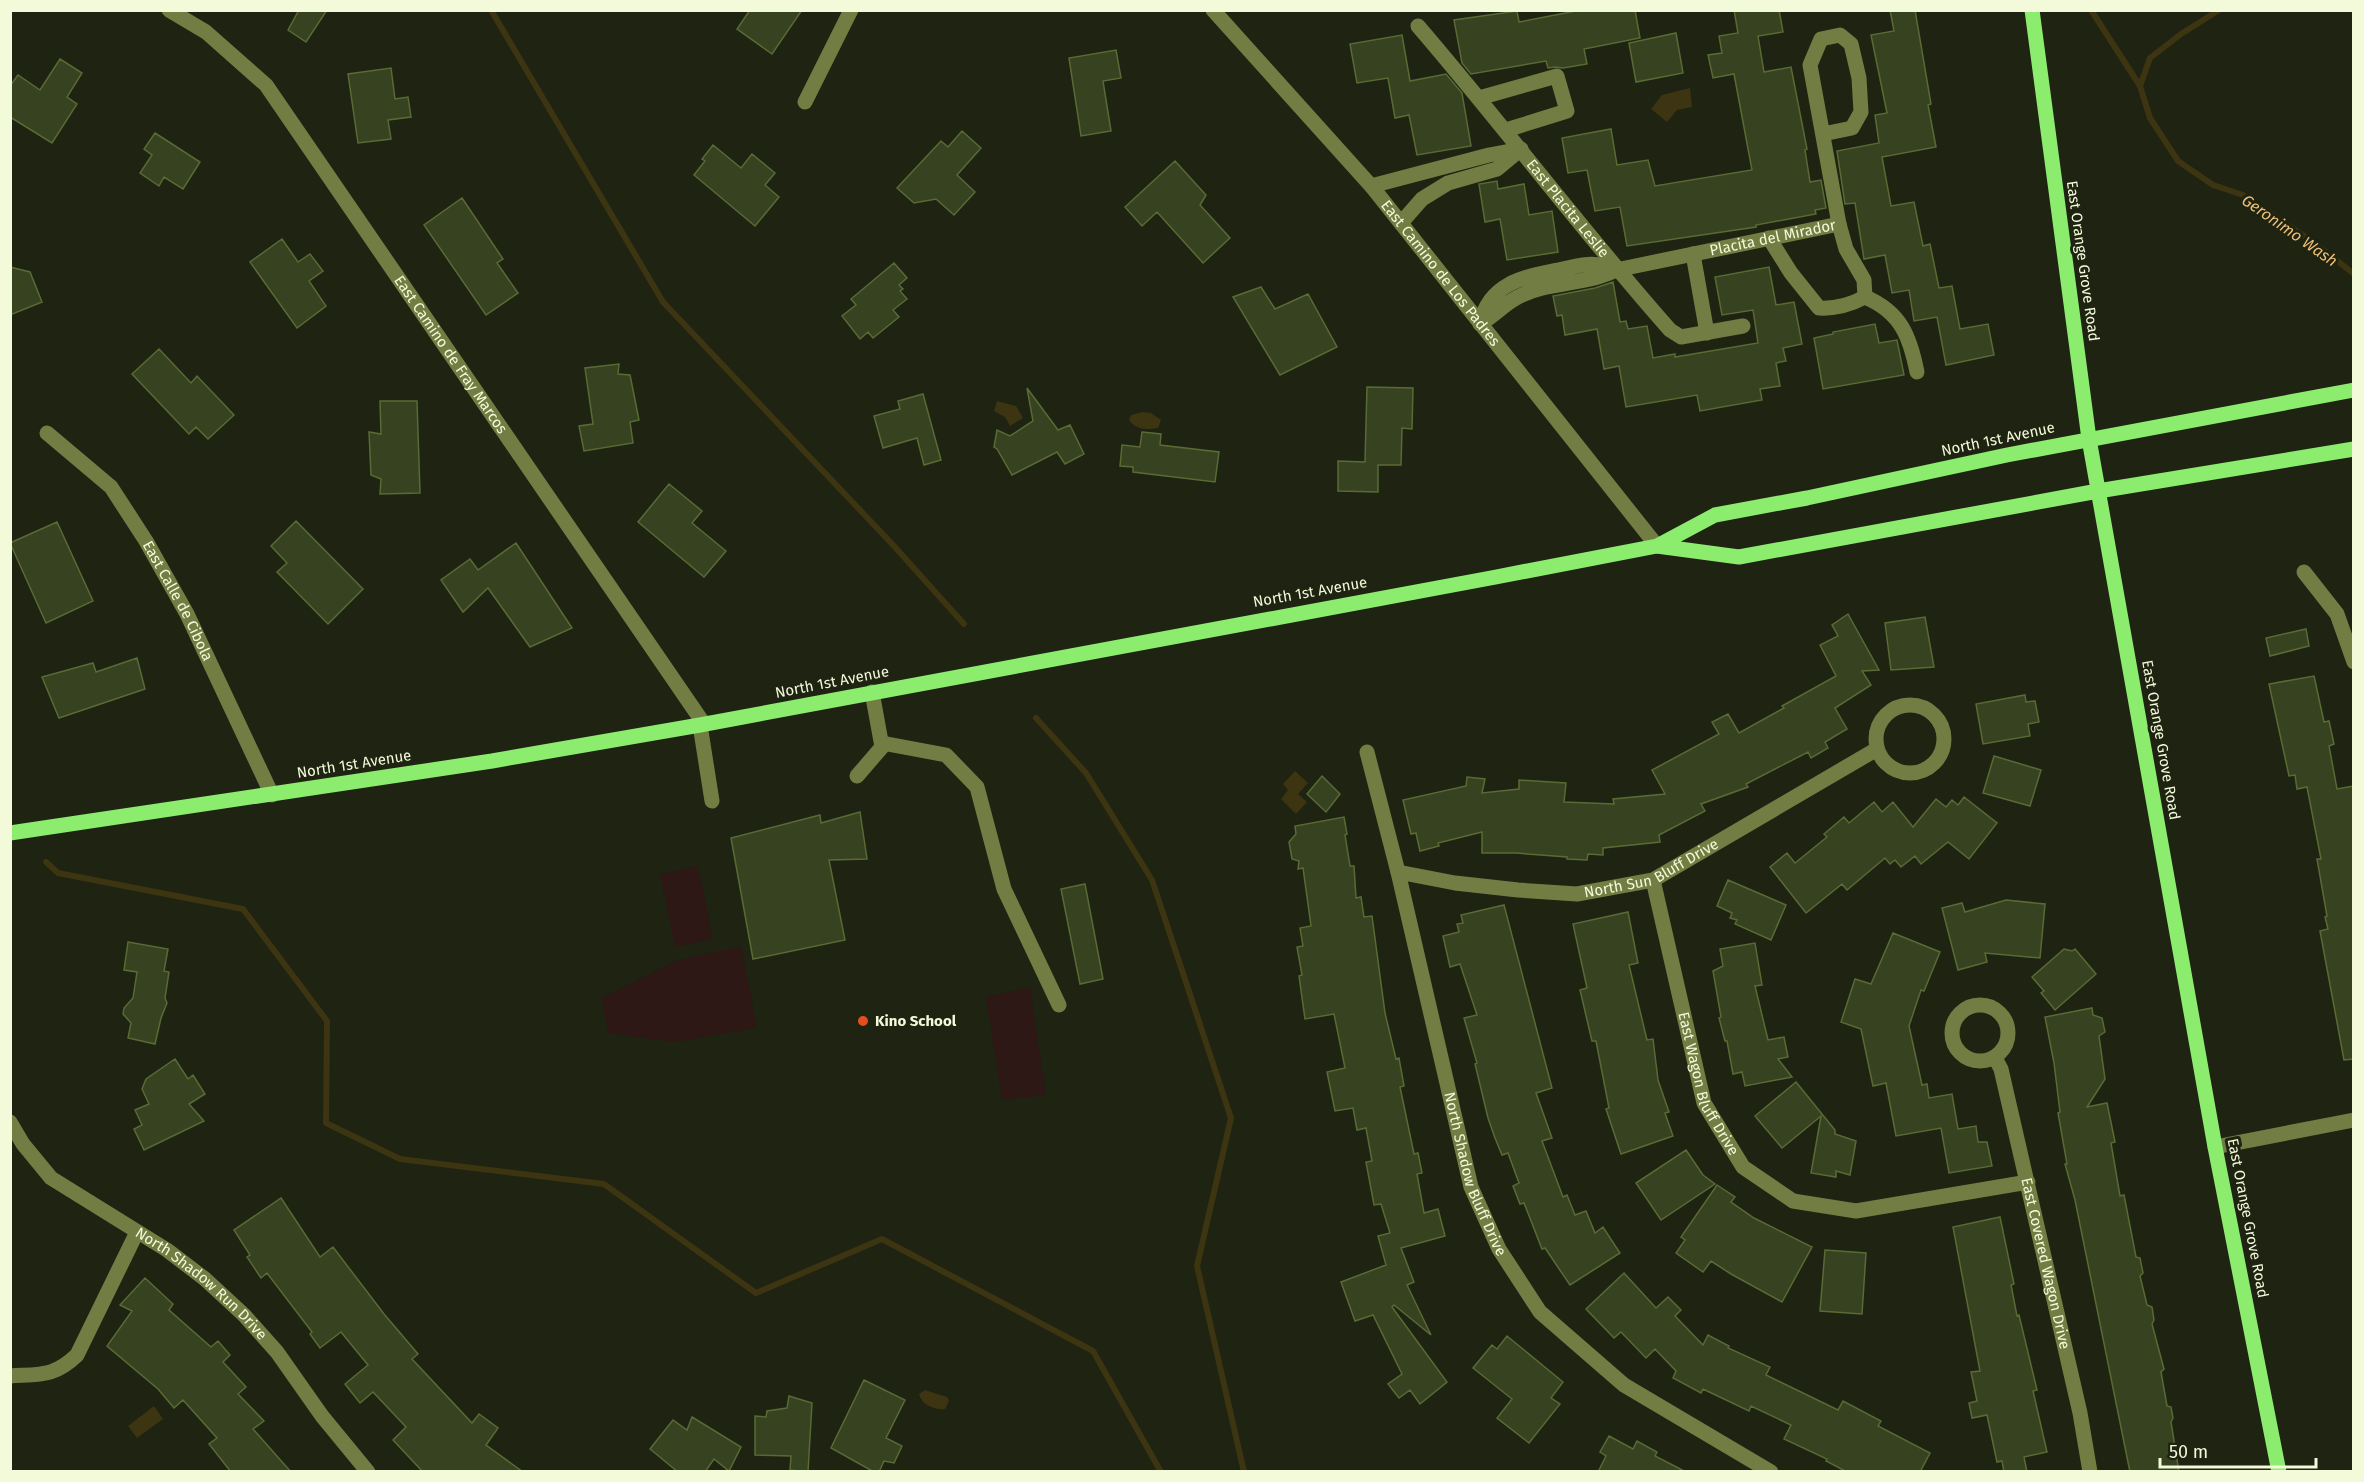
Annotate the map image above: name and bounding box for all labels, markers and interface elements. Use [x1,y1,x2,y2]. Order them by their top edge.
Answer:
street label: East Placita Leslie [1523,156,1613,261]
street label: East Orange Grove Road [2063,179,2103,343]
water label: Geronimo Wash [2238,190,2341,270]
street label: East Camino de Los Padres [1377,197,1504,350]
street label: Placita del Mirador [1708,216,1838,259]
street label: East Camino de Fray Marcos [390,272,511,437]
street label: North 1st Avenue [1940,418,2056,460]
street label: East Calle de Cibola [139,538,217,664]
street label: North 1st Avenue [1251,573,1369,611]
street label: East Orange Grove Road [2138,659,2184,821]
street label: North 1st Avenue [774,662,890,702]
street label: North 1st Avenue [295,746,413,782]
street label: North Sun Bluff Drive [1583,835,1722,902]
street label: East Wagon Bluff Drive [1674,1010,1743,1159]
place label: Kino School [875,1012,957,1030]
marker: Kino School [856,1014,870,1028]
street label: North Shadow Bluff Drive [1440,1090,1510,1260]
street label: East Orange Grove Road [2224,1137,2272,1299]
street label: East Covered Wagon Drive [2017,1176,2074,1351]
street label: North Shadow Run Drive [132,1224,271,1344]
scale bar [2160,1431,2316,1469]
text: 50 m [2169,1441,2208,1463]

